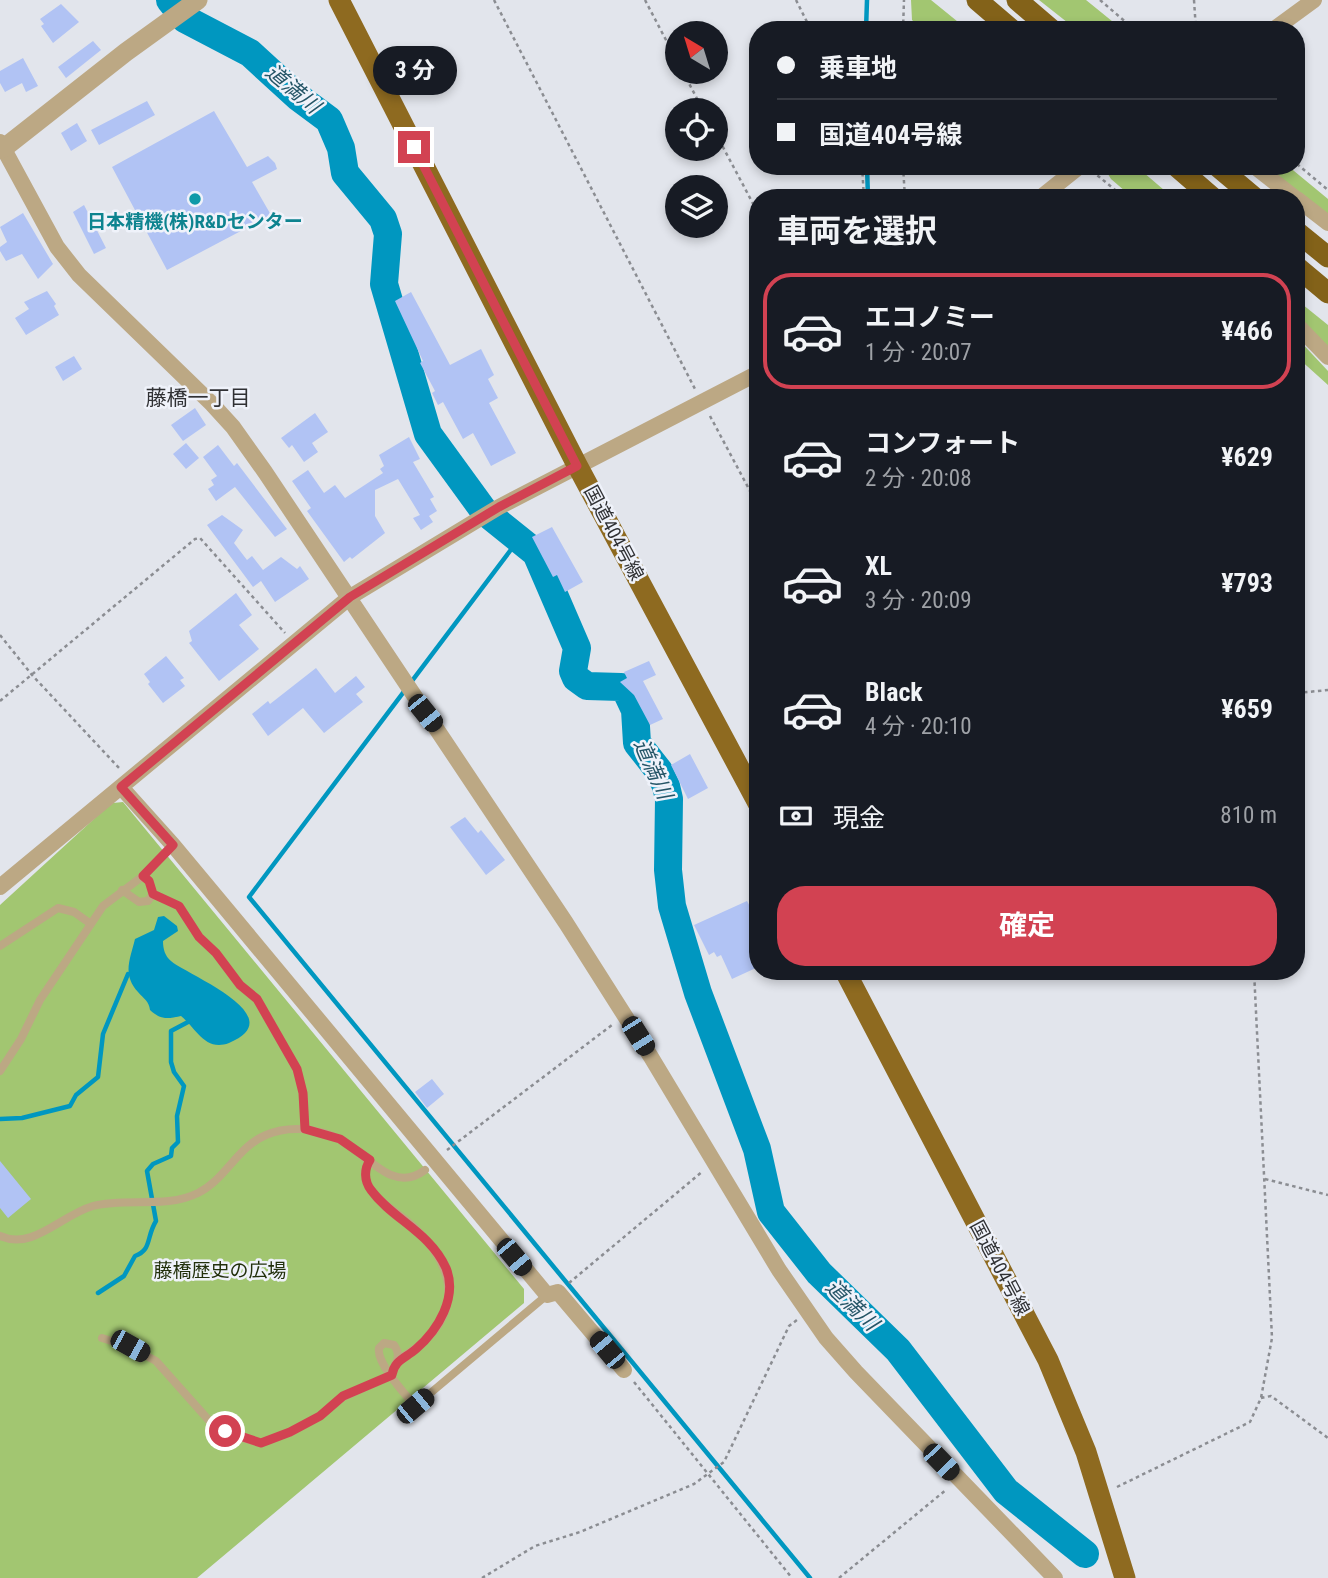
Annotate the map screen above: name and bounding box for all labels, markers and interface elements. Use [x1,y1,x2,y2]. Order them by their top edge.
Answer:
north arrow [665,21,728,84]
map controls [665,21,728,238]
callout: 3 分 [372,46,456,94]
text: 乗車地 [819,53,897,83]
text: 3 分 [395,57,435,84]
water label: 道満川 [261,60,326,120]
button: locate [665,98,728,161]
text: 国道404号線 [819,120,962,150]
route end [398,131,430,163]
button: layers [665,175,728,238]
marker: 日本精機(株)R&Dセンター [187,191,203,207]
place label: 日本精機(株)R&Dセンター [87,210,303,233]
text: 車両を選択 [777,212,937,250]
icon: car [781,300,844,363]
text: エコノミー [865,302,995,332]
text: ¥466 [1221,316,1273,346]
text: 1 分 · 20:07 [865,339,972,366]
district label: 藤橋一丁目 [146,386,251,410]
icon: car [781,426,844,489]
text: コンフォート [865,428,1020,458]
text: ¥629 [1221,442,1273,472]
text: 2 分 · 20:08 [865,465,972,492]
street label: 国道404号線 [579,482,649,584]
text: XL [865,551,892,581]
icon: car [781,552,844,615]
text: ¥793 [1221,568,1273,598]
text: 3 分 · 20:09 [865,587,972,614]
text: Black [865,677,923,707]
icon: car [781,678,844,741]
car [404,690,447,736]
text: ¥659 [1221,694,1273,724]
text: 4 分 · 20:10 [865,713,972,740]
water label: 道満川 [629,735,678,804]
icon: cash [777,797,815,835]
text: 810 m [1220,802,1277,829]
text: 現金 [833,803,885,833]
button: 確定 [777,886,1277,966]
car [618,1013,659,1059]
street label: 国道404号線 [965,1217,1035,1319]
car [493,1234,536,1280]
park label: 藤橋歴史の広場 [153,1259,287,1282]
water label: 道満川 [821,1274,884,1337]
car [107,1327,154,1365]
car [586,1327,629,1373]
car [393,1384,438,1428]
route start [209,1415,241,1447]
car [919,1440,964,1484]

